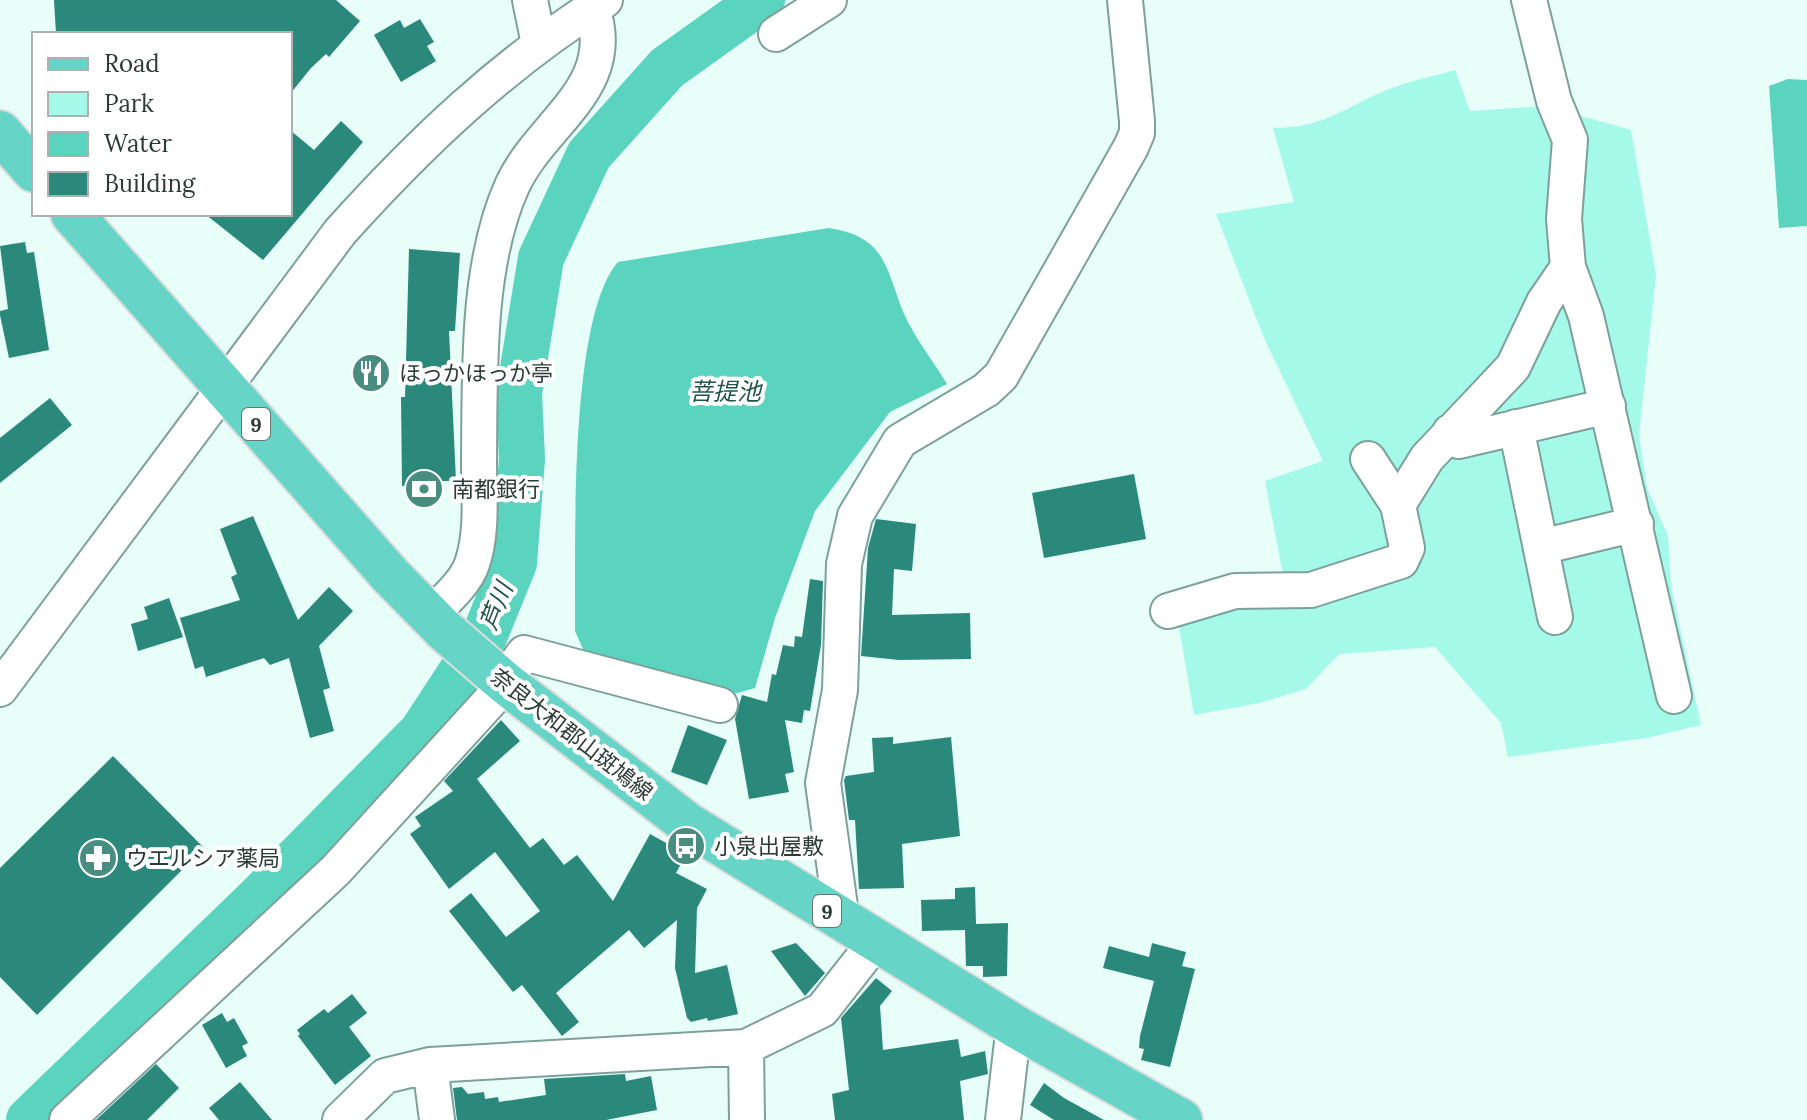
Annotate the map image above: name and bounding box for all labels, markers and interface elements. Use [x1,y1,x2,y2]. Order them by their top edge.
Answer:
legend [32,32,292,216]
text: Road [104,48,160,79]
text: Park [104,88,154,119]
text: Water [104,128,172,159]
text: Building [104,168,196,199]
restaurant icon: ほっかほっか亭 [350,352,392,394]
place label: ほっかほっか亭 [399,359,553,387]
water label: 菩提池 [689,376,763,407]
road number: 9 [242,408,270,440]
bank icon: 南都銀行 [403,468,445,510]
place label: 南都銀行 [452,475,540,503]
water label: 芦川 [473,575,520,634]
street label: 奈良大和郡山斑鳩線 [485,662,659,806]
bus stop icon: 小泉出屋敷 [665,825,707,867]
place label: 小泉出屋敷 [714,832,824,860]
pharmacy icon: ウエルシア薬局 [77,837,119,879]
place label: ウエルシア薬局 [126,844,280,872]
road number: 9 [813,895,841,927]

